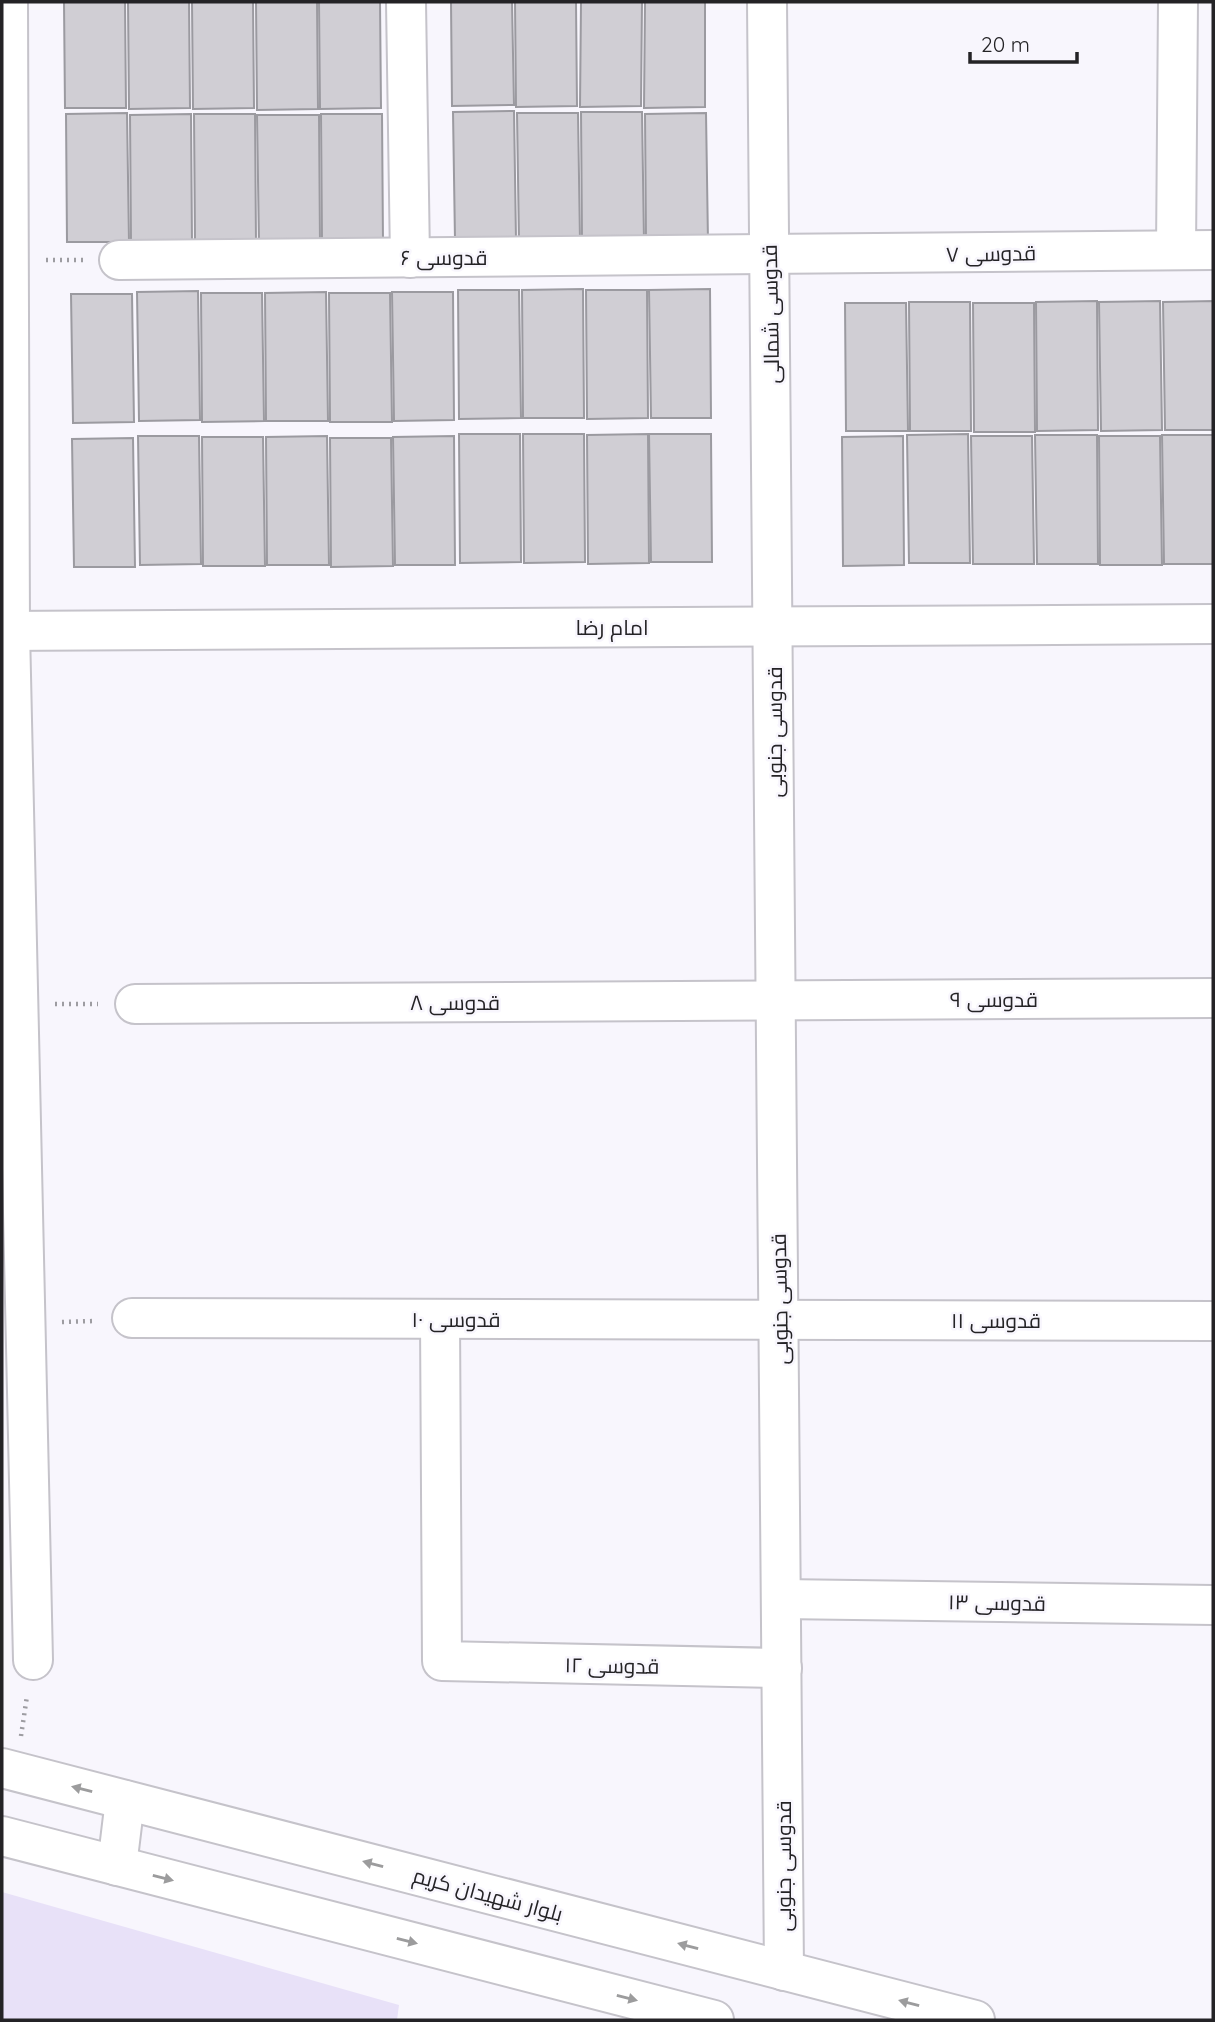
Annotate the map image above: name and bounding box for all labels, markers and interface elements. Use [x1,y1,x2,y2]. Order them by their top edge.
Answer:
scale bar [970,21,1077,65]
text: 20 m [981,31,1030,57]
street label: قدوسی ۷ [946,239,1036,268]
street label: قدوسی ۶ [400,244,488,271]
street label: قدوسی شمالی [756,244,785,384]
street label: امام رضا [575,614,649,642]
street label: قدوسی جنوبی [761,666,788,798]
street label: قدوسی ۹ [950,986,1038,1013]
street label: قدوسی ۸ [410,989,500,1016]
street label: قدوسی جنوبی [765,1233,794,1365]
street label: قدوسی ۱۰ [412,1306,500,1333]
street label: قدوسی ۱۱ [951,1307,1041,1334]
street label: قدوسی ۱۳ [948,1588,1046,1617]
street label: قدوسی ۱۲ [564,1651,660,1680]
one-way arrow [71,1783,93,1794]
street label: قدوسی جنوبی [770,1800,797,1932]
one-way arrow [362,1858,384,1869]
street label: بلوار شهیدان کریم [410,1862,566,1928]
one-way arrow [152,1873,174,1884]
one-way arrow [396,1936,418,1947]
one-way arrow [677,1940,699,1951]
one-way arrow [616,1993,638,2004]
one-way arrow [897,1997,919,2008]

